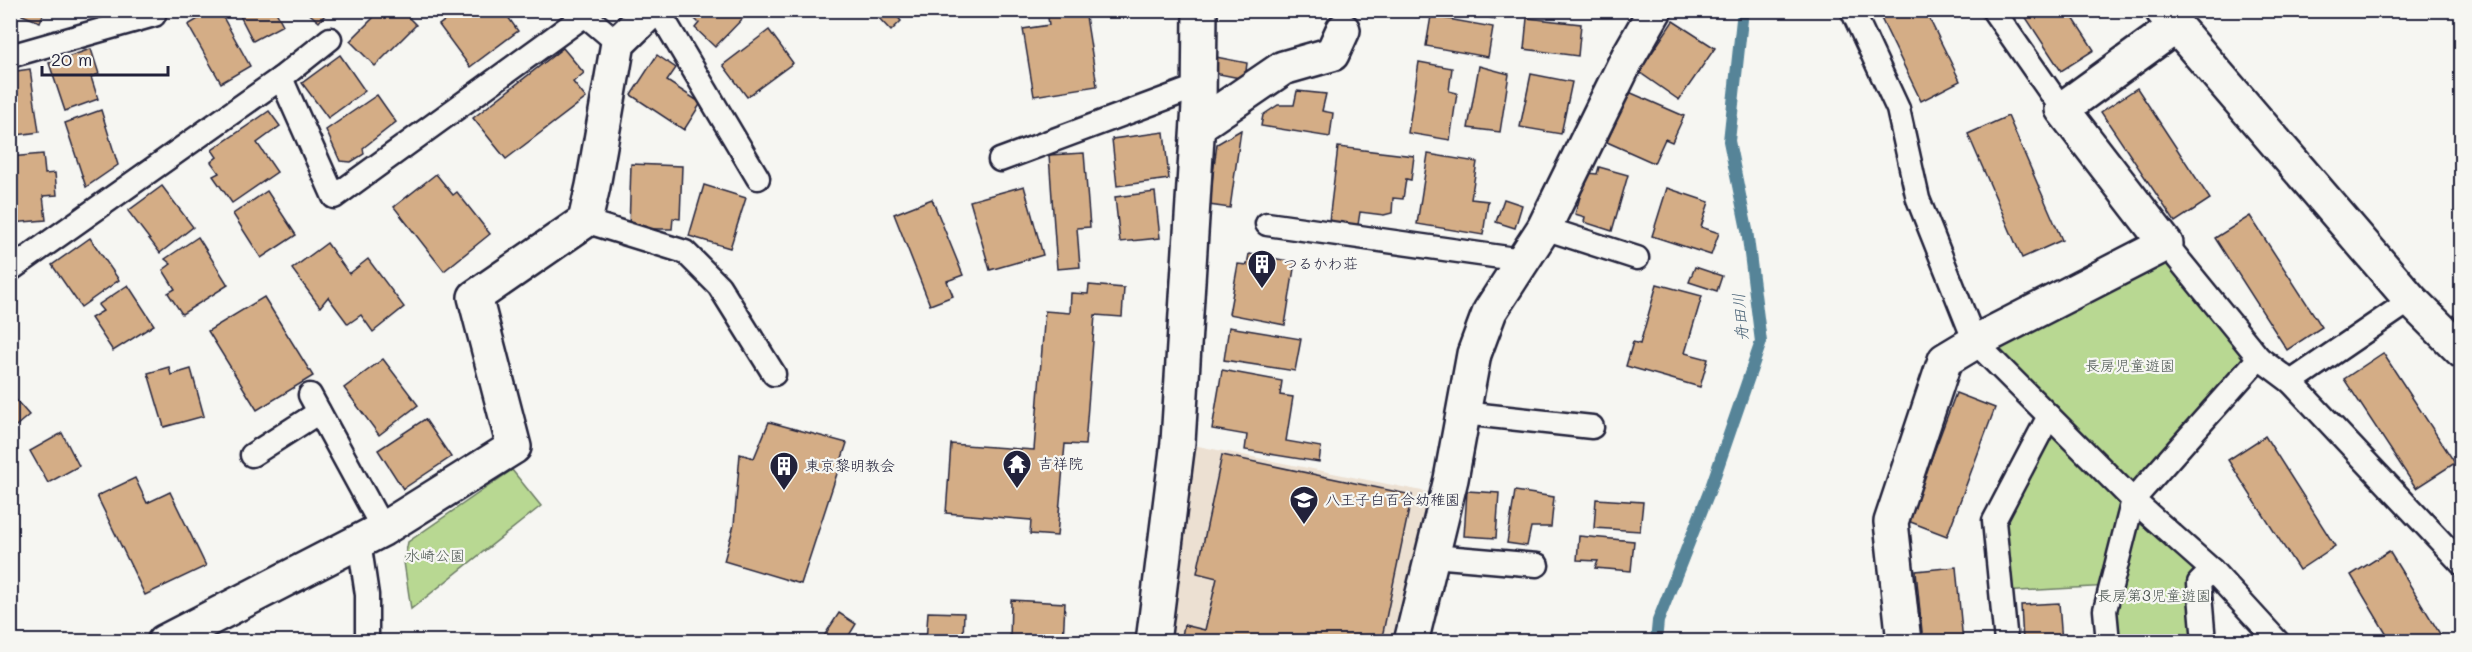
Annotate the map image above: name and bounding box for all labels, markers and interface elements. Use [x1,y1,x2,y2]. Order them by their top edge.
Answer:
scale bar [42,39,168,77]
text: 20 m [51,47,92,71]
building icon: つるかわ荘 [1246,248,1278,290]
place label: つるかわ荘 [1283,253,1358,273]
water label: 舟田川 [1727,292,1752,342]
park label: 長房児童遊園 [2085,355,2175,375]
temple icon: 吉祥院 [1001,448,1033,490]
building icon: 東京黎明教会 [768,450,800,492]
place label: 吉祥院 [1038,453,1083,473]
place label: 東京黎明教会 [805,455,895,475]
school or university icon: 八王子白百合幼稚園 [1288,484,1320,526]
place label: 八王子白百合幼稚園 [1325,489,1460,509]
park label: 水崎公園 [405,545,465,565]
park label: 長房第3児童遊園 [2097,585,2211,605]

